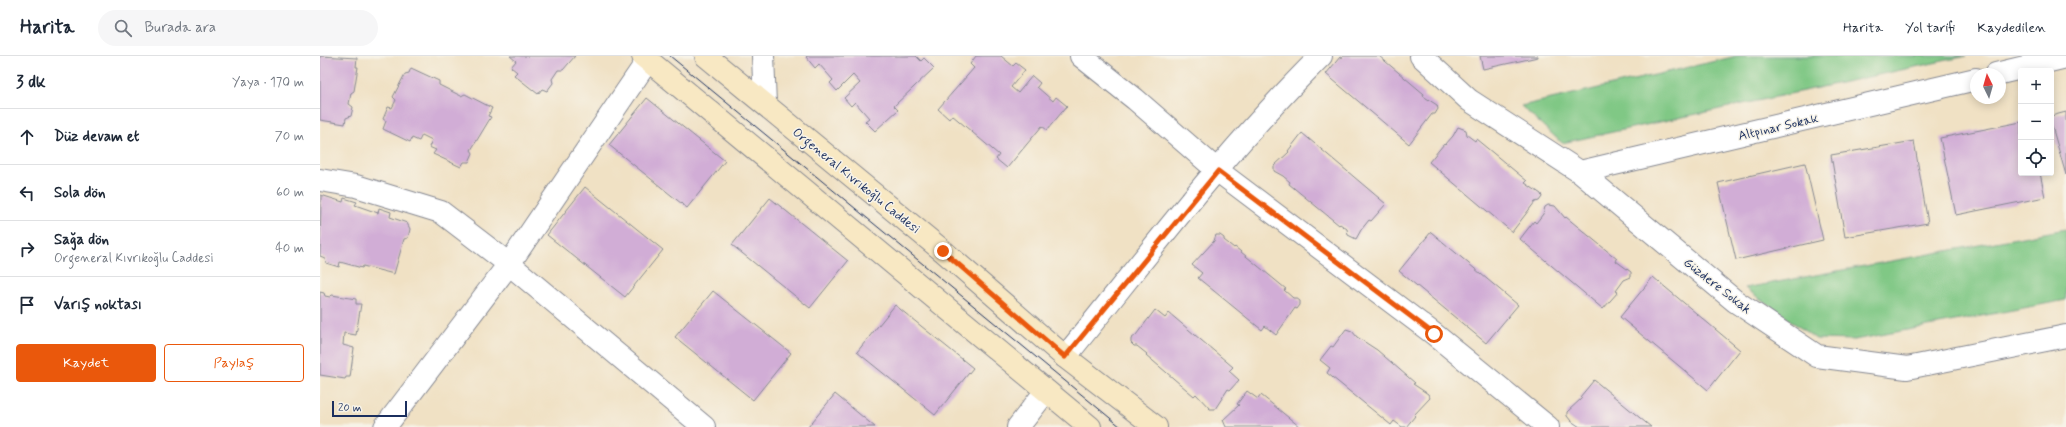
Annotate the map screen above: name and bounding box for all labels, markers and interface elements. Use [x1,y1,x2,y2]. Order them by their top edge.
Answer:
search box [98,10,378,46]
text: Harita [20,15,74,40]
icon: search [112,17,134,39]
text: Burada ara [144,18,216,38]
text: Harita [1843,19,1883,37]
text: Yol tarifi [1905,19,1955,37]
text: Kaydedilen [1977,19,2046,37]
north arrow [1970,68,2006,104]
map controls [2018,68,2054,176]
button: + [2018,68,2054,104]
text: 3 dk [16,71,46,93]
text: Yaya · 170 m [232,74,304,91]
button: − [2018,104,2054,140]
street label: Altpınar Sokak [1737,110,1821,145]
street label: Orgeneral Kıvrıkoğlu Caddesi [787,124,923,240]
icon: ahead [16,126,38,148]
text: Düz devam et [54,127,139,147]
text: 70 m [275,128,304,145]
button: locate [2018,140,2054,176]
icon: left [16,182,38,204]
text: Sola dön [54,183,106,203]
text: 60 m [276,184,304,201]
text: Sağa dön [54,230,109,250]
icon: right [16,238,38,260]
text: 40 m [275,240,304,257]
route end [934,242,952,260]
text: Orgeneral Kıvrıkoğlu Caddesi [54,250,214,267]
street label: Güzdere Sokak [1680,254,1755,318]
icon: arrive [16,294,38,316]
text: Varış noktası [54,295,142,315]
route start [1425,325,1443,343]
button: Kaydet [16,344,156,382]
button: Paylaş [164,344,304,382]
scale bar [332,399,407,418]
text: 20 m [338,401,361,415]

